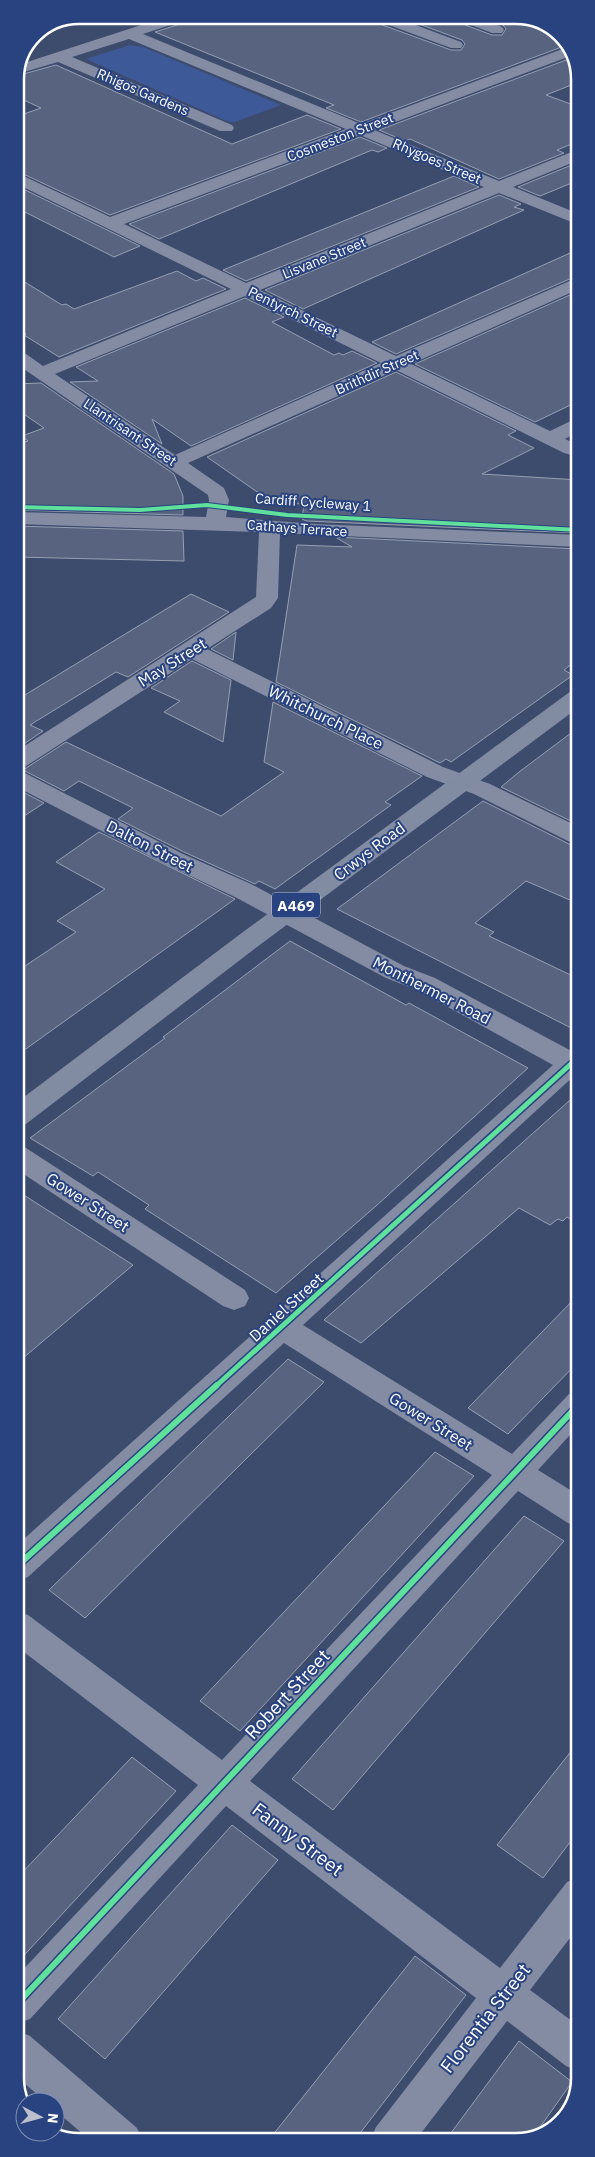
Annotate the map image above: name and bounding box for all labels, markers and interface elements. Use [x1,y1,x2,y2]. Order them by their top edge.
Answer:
street label: Rhigos Gardens [94,64,192,120]
street label: Cosmeston Street [284,108,396,166]
street label: Rhygoes Street [390,134,484,188]
street label: Lisvane Street [279,233,369,283]
street label: Pentyrch Street [245,283,341,341]
street label: Brithdir Street [333,346,421,398]
street label: Llantrisant Street [80,394,180,470]
street label: Cardiff Cycleway 1 [254,489,372,515]
street label: Cathays Terrace [246,516,348,541]
street label: May Street [134,633,210,691]
street label: Whitchurch Place [265,681,387,754]
street label: Dalton Street [103,816,197,876]
street label: Crwys Road [329,818,409,884]
road number: A469 [272,892,320,918]
street label: Monthermer Road [370,952,494,1028]
street label: Gower Street [43,1168,133,1236]
street label: Daniel Street [245,1268,327,1346]
street label: Gower Street [386,1387,476,1455]
street label: Robert Street [239,1644,335,1744]
street label: Fanny Street [248,1797,348,1881]
street label: Florentia Street [435,1958,535,2078]
north arrow [15,2092,65,2142]
text: N [43,2112,62,2124]

